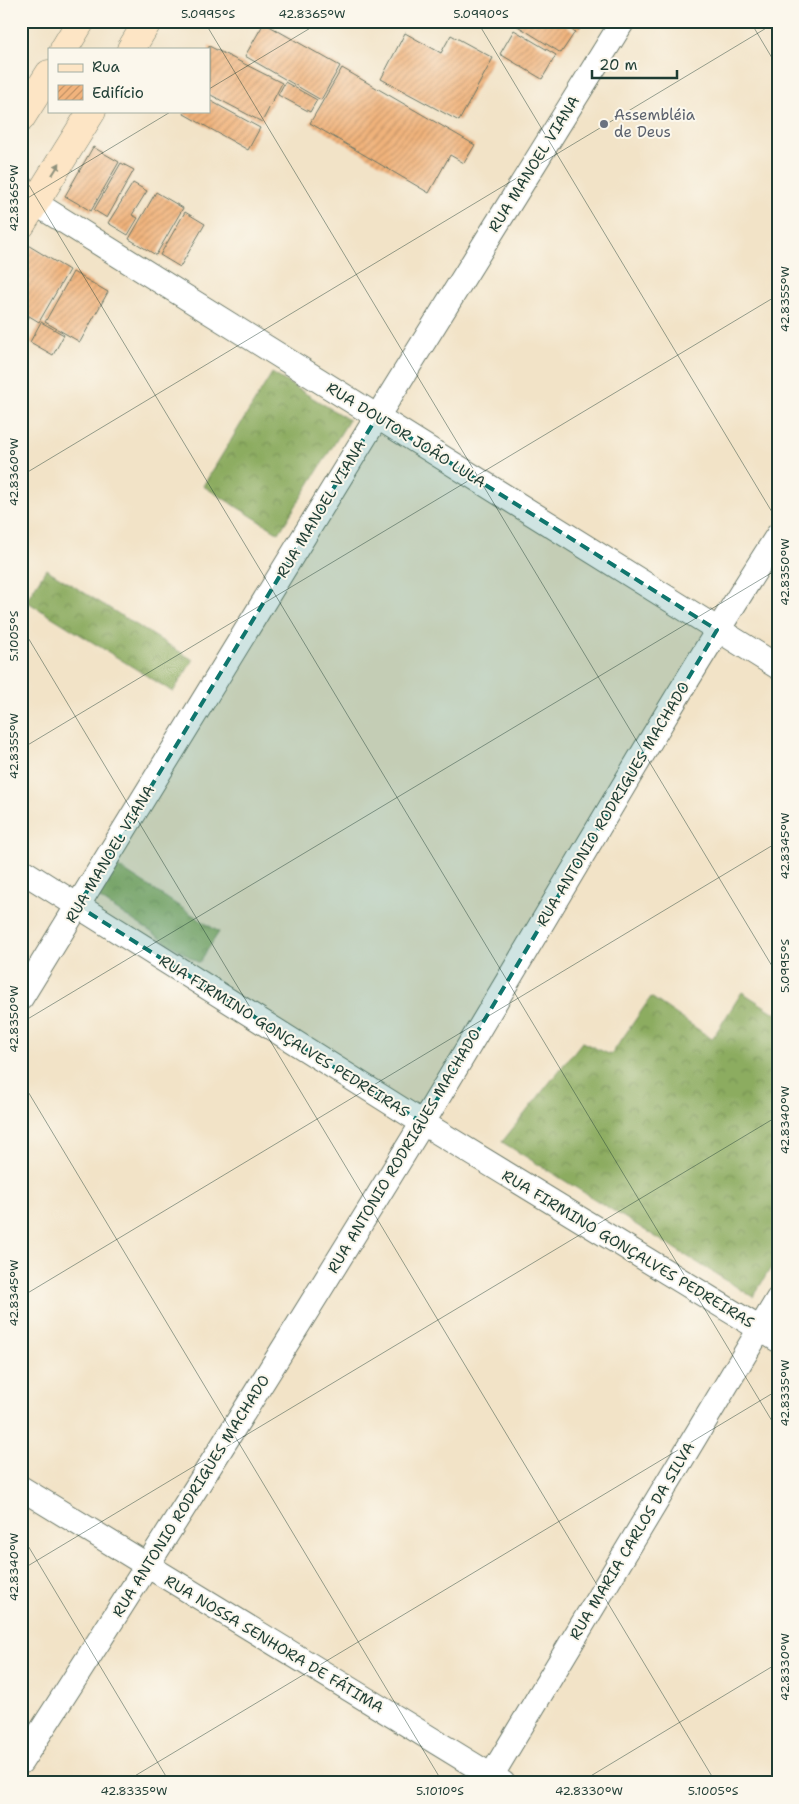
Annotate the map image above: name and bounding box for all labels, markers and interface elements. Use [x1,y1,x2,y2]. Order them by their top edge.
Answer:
text: 5.0995°S [181,6,235,22]
text: 42.8365°W [278,6,346,22]
text: 5.0990°S [453,6,509,22]
legend [48,48,210,112]
scale bar [592,48,676,80]
text: 20 m [599,55,638,75]
text: Rua [92,57,121,77]
text: Edifício [92,83,144,103]
street label: RUA MANOEL VIANA [484,92,584,236]
place label: Assembléia de Deus [614,105,696,142]
marker: Assembléia de Deus [598,118,610,130]
one-way arrow [52,162,61,175]
text: 42.8365°W [6,164,22,232]
text: 42.8355°W [777,266,793,332]
street label: RUA DOUTOR JOÃO LULA [323,376,491,492]
street label: RUA MANOEL VIANA [272,436,370,581]
text: 42.8360°W [6,438,22,506]
text: 42.8350°W [777,538,793,606]
text: 5.1005°S [6,610,22,661]
street label: RUA ANTONIO RODRIGUES MACHADO [532,678,694,930]
text: 42.8355°W [6,713,22,779]
street label: RUA MANOEL VIANA [61,781,159,926]
text: 42.8345°W [777,812,793,880]
text: 5.0995°S [777,939,793,993]
street label: RUA FIRMINO GONÇALVES PEDREIRAS [155,950,413,1122]
text: 42.8350°W [6,985,22,1053]
street label: RUA ANTONIO RODRIGUES MACHADO [323,1025,485,1277]
text: 42.8340°W [777,1086,793,1154]
street label: RUA FIRMINO GONÇALVES PEDREIRAS [498,1165,758,1333]
text: 42.8345°W [6,1259,22,1327]
text: 42.8335°W [777,1360,793,1426]
street label: RUA ANTONIO RODRIGUES MACHADO [108,1371,274,1621]
street label: RUA MARIA CARLOS DA SILVA [565,1438,699,1643]
text: 42.8340°W [6,1533,22,1601]
street label: RUA NOSSA SENHORA DE FÁTIMA [161,1570,388,1718]
text: 42.8330°W [777,1633,793,1701]
text: 42.8335°W [101,1783,167,1799]
text: 5.1010°S [416,1783,464,1799]
text: 42.8330°W [555,1783,623,1799]
text: 5.1005°S [688,1783,739,1799]

